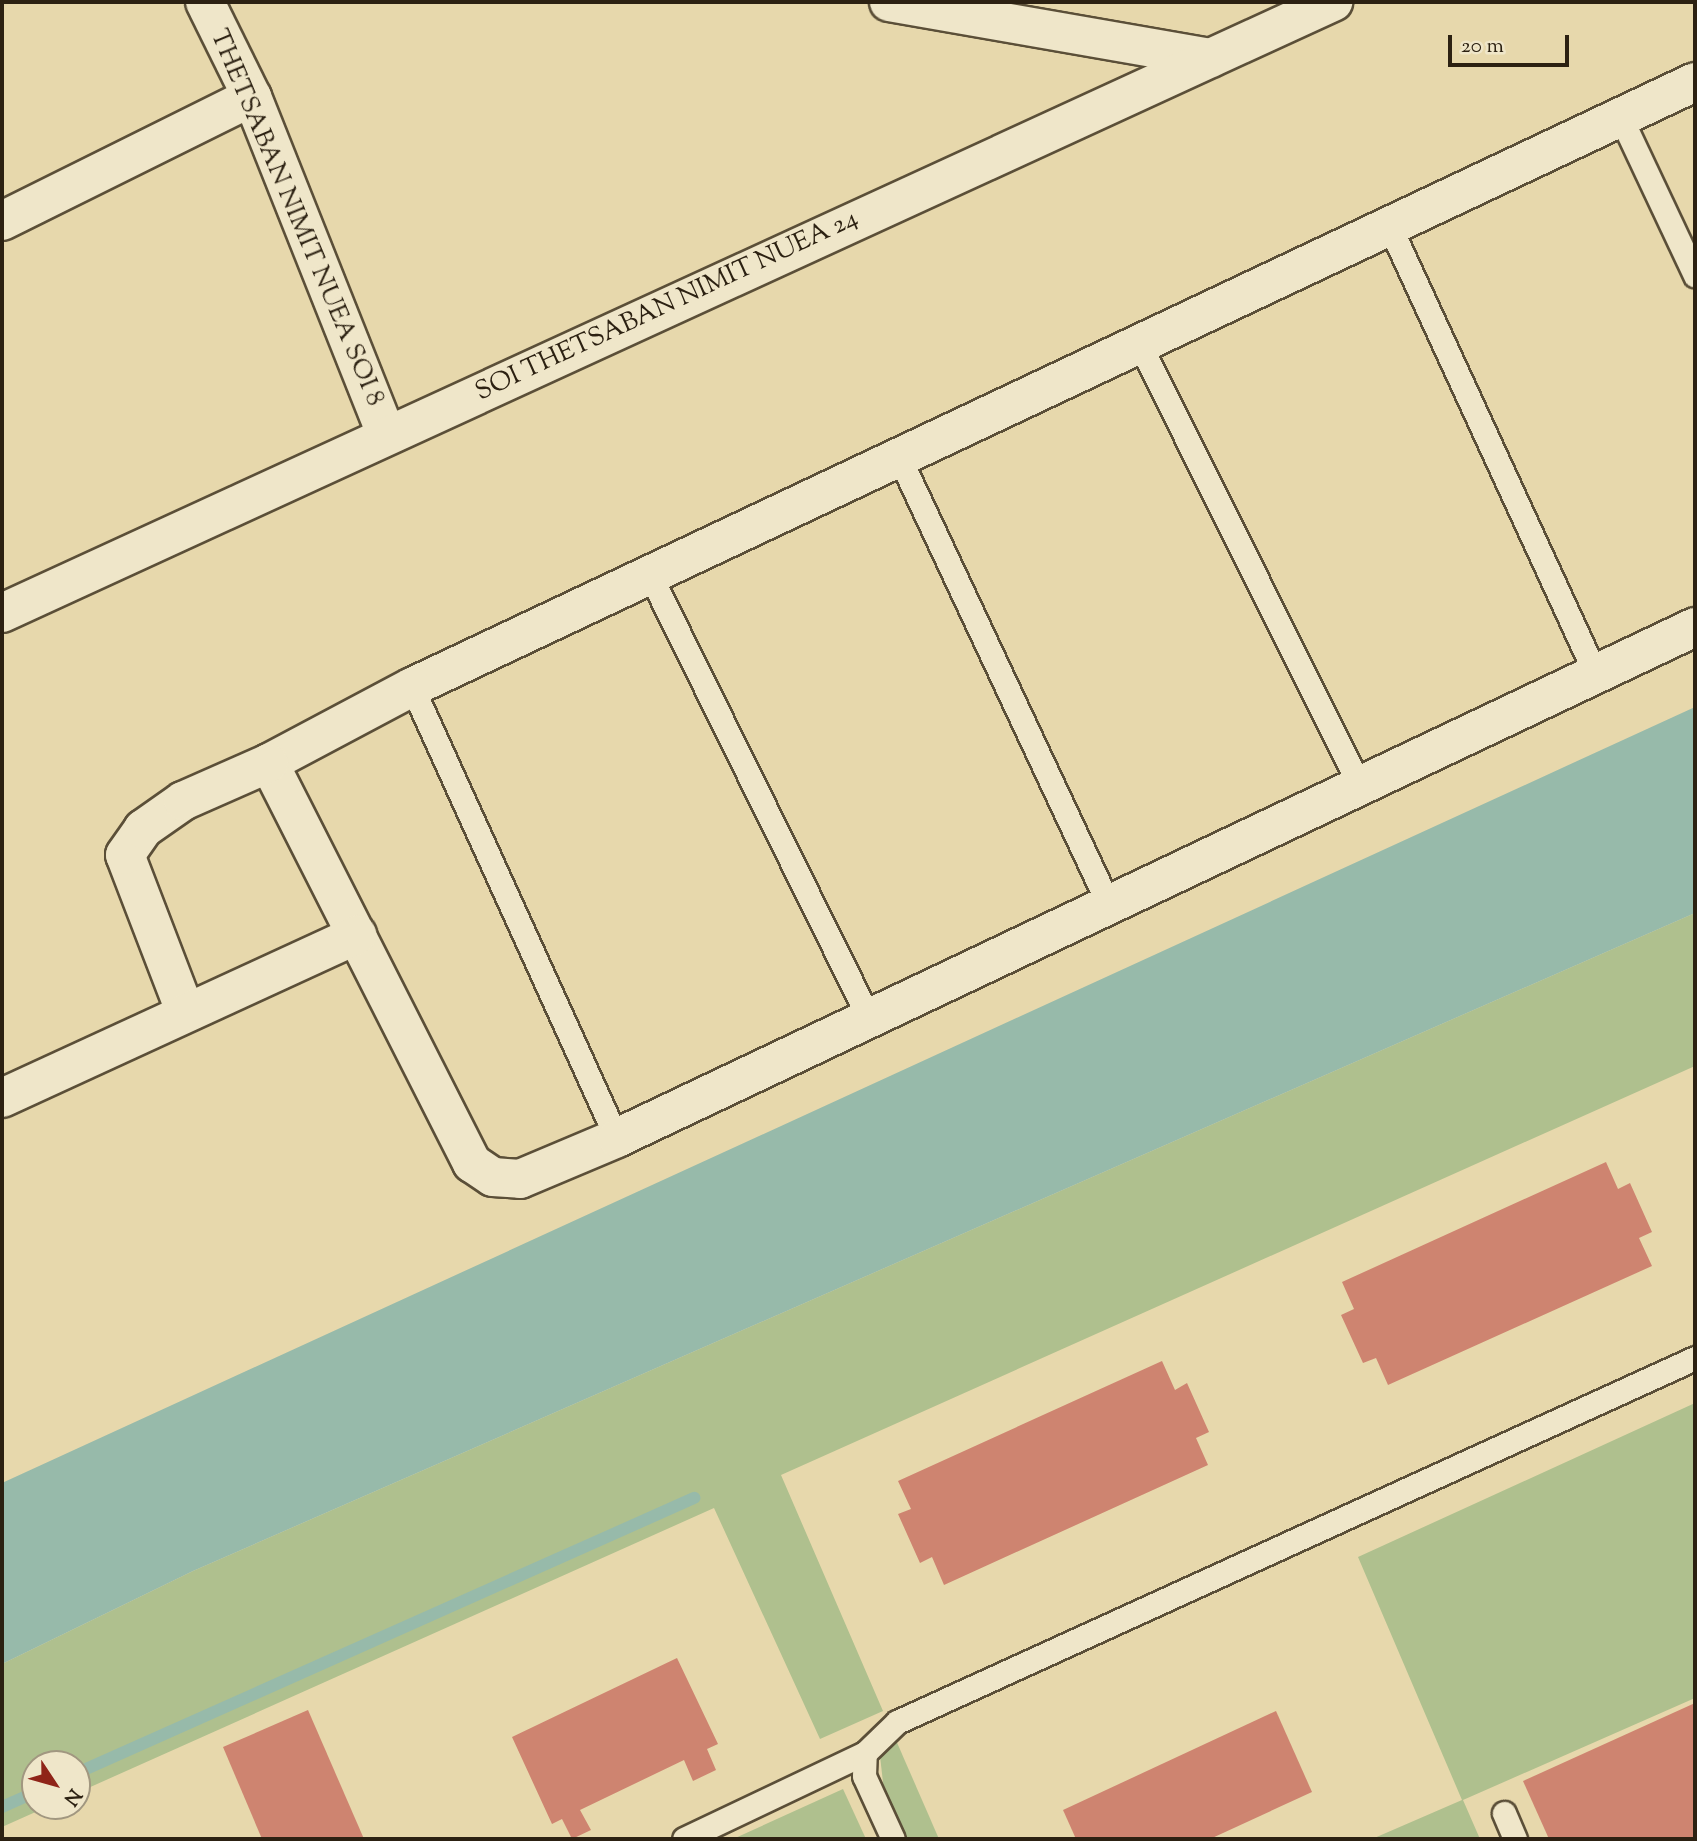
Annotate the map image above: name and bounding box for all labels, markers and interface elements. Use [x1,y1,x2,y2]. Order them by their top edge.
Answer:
scale bar [1452,21,1573,65]
street label: THETSABAN NIMIT NUEA SOI 8 [202,25,390,411]
text: 20 m [1461,32,1504,62]
street label: SOI THETSABAN NIMIT NUEA 24 [471,203,863,409]
north arrow [21,1750,91,1820]
text: N [56,1782,87,1811]

